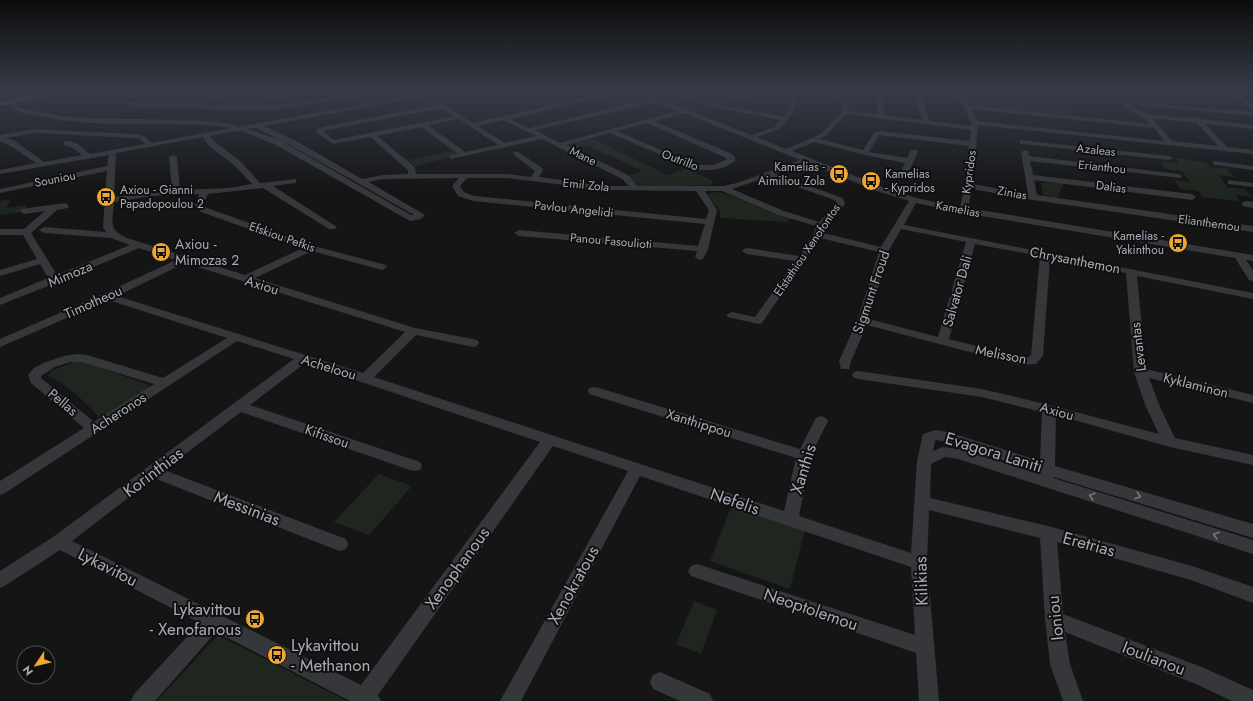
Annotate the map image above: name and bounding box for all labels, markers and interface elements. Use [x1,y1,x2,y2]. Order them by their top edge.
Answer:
street label: Azaleas [1075,139,1117,161]
street label: Mane [566,142,600,170]
street label: Outrillo [659,145,701,175]
street label: Kypridos [957,149,981,195]
street label: Erianthou [1077,156,1127,178]
place label: Kamelias - Aimiliou Zola [758,158,825,190]
bus stop icon: Kamelias - Aimiliou Zola [828,163,850,185]
place label: Kamelias - Kypridos [885,165,935,197]
street label: Souniou [33,166,77,192]
bus stop icon: Kamelias - Kypridos [860,170,882,192]
street label: Emil Zola [562,174,610,196]
street label: Dalias [1095,176,1127,198]
place label: Axiou - Gianni Papadopoulou 2 [120,181,204,213]
street label: Zinias [996,182,1028,204]
bus stop icon: Axiou - Gianni Papadopoulou 2 [95,186,117,208]
street label: Pavlou Angelidi [534,196,614,222]
street label: Kamelias [934,196,982,222]
street label: Efstathiou Xenofontos [769,200,845,300]
street label: Elianthemou [1177,210,1241,236]
street label: Efskiou Pefkis [247,217,318,257]
place label: Kamelias - Yakinthou [1113,227,1164,259]
street label: Panou Fasoulioti [569,228,653,254]
bus stop icon: Kamelias - Yakinthou [1167,232,1189,254]
place label: Axiou - Mimozas 2 [175,234,239,270]
bus stop icon: Axiou - Mimozas 2 [150,241,172,263]
street label: Chrysanthemon [1028,241,1122,279]
street label: Sigmunt Froud [847,248,895,336]
street label: Salvator Dali [937,253,977,329]
street label: Mimoza [45,256,95,292]
street label: Axiou [243,270,281,300]
street label: Timotheou [61,280,125,324]
street label: Levantas [1125,321,1151,373]
street label: Melisson [974,339,1028,369]
street label: Acheloou [299,349,359,385]
street label: Kyklaminon [1161,367,1231,403]
street label: Pellas [44,384,82,421]
street label: Acheronos [86,387,150,439]
street label: Axiou [1038,397,1076,425]
street label: Xanthippou [664,404,734,442]
street label: Kifissou [302,419,352,453]
street label: Evagora Laniti [942,426,1046,478]
street label: Korinthias [118,441,188,503]
street label: Xanthis [784,441,822,497]
street label: Nefelis [707,481,763,521]
street label: Messinias [210,484,284,532]
one-way arrow [1134,491,1141,500]
one-way arrow [1088,492,1095,501]
street label: Xenophanous [419,522,495,614]
street label: Eretrias [1060,526,1118,562]
one-way arrow [1212,531,1219,540]
street label: Xenokratous [542,541,605,629]
street label: Lykavitou [74,542,142,592]
street label: Kilikias [908,556,934,606]
street label: Neoptolemou [761,582,861,636]
street label: Ioniou [1041,594,1069,642]
place label: Lykavittou - Xenofanous [149,597,241,641]
bus stop icon: Lykavittou - Xenofanous [244,608,266,630]
place label: Lykavittou - Methanon [291,633,371,677]
street label: Ioulianou [1119,635,1189,681]
bus stop icon: Lykavittou - Methanon [266,644,288,666]
north arrow [16,645,56,685]
text: N [19,663,37,679]

